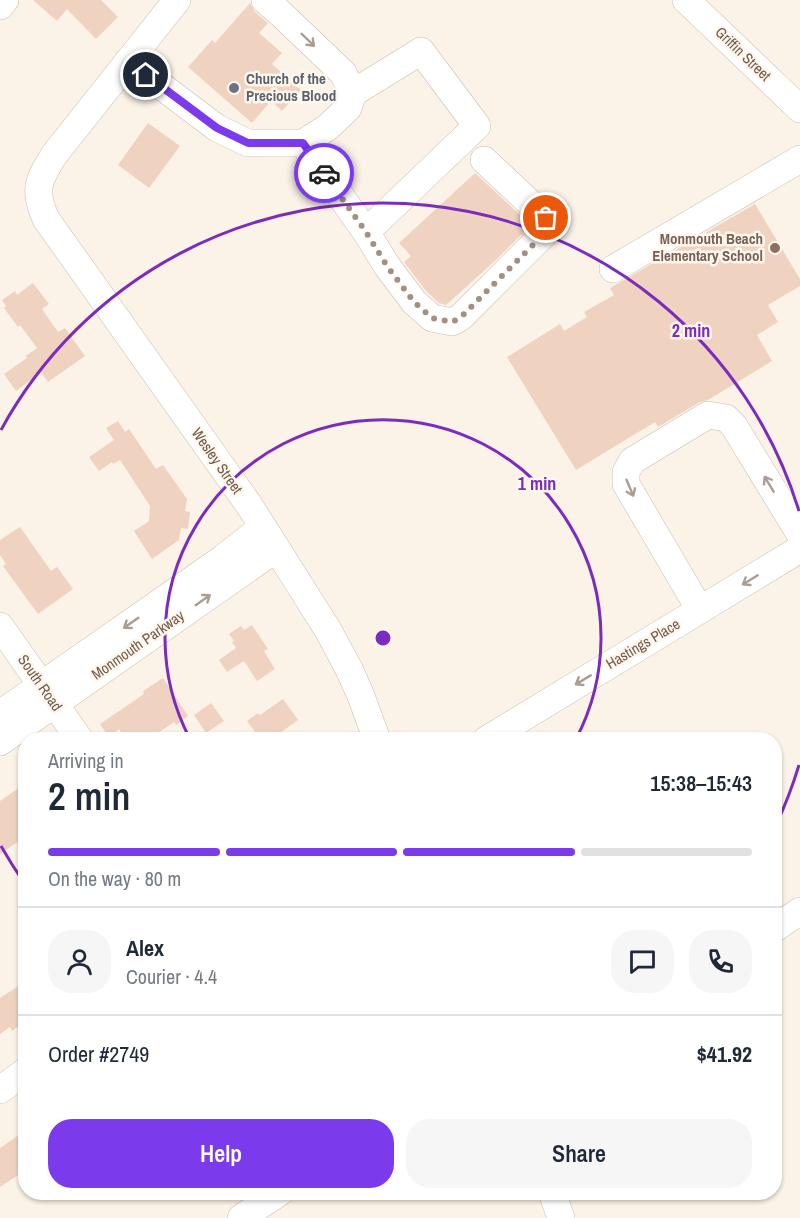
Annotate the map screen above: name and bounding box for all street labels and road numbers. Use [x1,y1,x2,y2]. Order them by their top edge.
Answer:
street label: Griffin Street [711,22,776,86]
street label: Wesley Street [187,423,248,498]
street label: Monmouth Parkway [87,604,189,684]
street label: Hastings Place [602,613,684,674]
street label: South Road [13,650,68,715]

